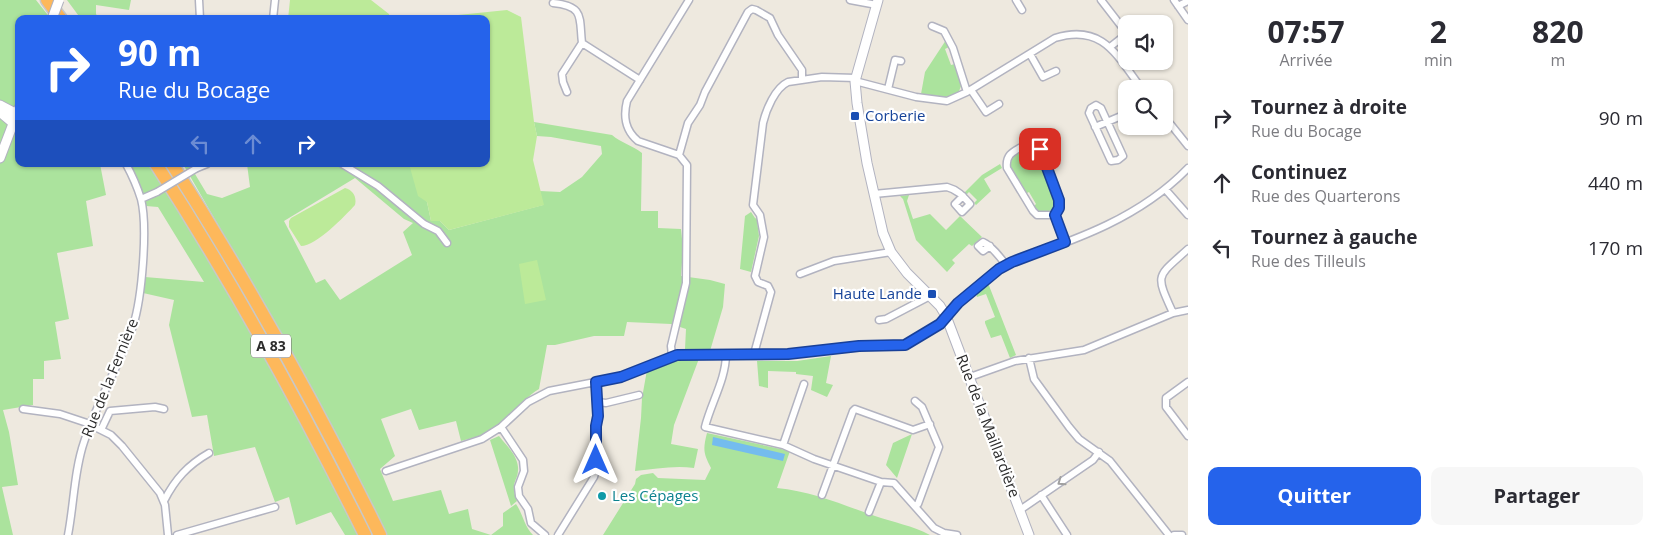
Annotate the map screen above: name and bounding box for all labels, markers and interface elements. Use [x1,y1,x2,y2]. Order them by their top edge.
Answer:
text: 07:57 [1267,11,1345,52]
text: 2 [1430,11,1447,52]
text: 820 [1532,11,1584,52]
map controls [1118,15,1173,135]
button: sound [1118,15,1173,70]
text: 90 m [118,29,201,76]
icon: right [35,35,100,100]
text: Arrivée [1279,49,1333,71]
text: min [1424,49,1453,71]
text: m [1550,49,1565,71]
text: Rue du Bocage [118,74,270,104]
button: search [1118,80,1173,135]
text: Tournez à droite [1251,94,1407,120]
icon: right [1208,104,1236,132]
place label: Corberie [865,105,926,125]
text: 90 m [1599,105,1643,131]
marker: Corberie [849,110,861,122]
text: Rue du Bocage [1251,120,1362,142]
pin [1019,128,1061,170]
icon: left [186,130,214,158]
icon: ahead [239,130,267,158]
icon: right [292,130,320,158]
icon: arrive [1026,135,1054,163]
text: Continuez [1251,159,1347,185]
icon: ahead [1208,169,1236,197]
text: 440 m [1588,170,1643,196]
text: Rue des Quarterons [1251,185,1400,207]
text: Tournez à gauche [1251,224,1417,250]
icon: left [1208,234,1236,262]
text: 170 m [1588,235,1643,261]
text: Rue des Tilleuls [1251,250,1366,272]
place label: Haute Lande [833,283,922,303]
marker: Haute Lande [926,288,938,300]
street label: Rue de la Fernière [76,315,142,440]
road number: A 83 [251,334,291,358]
street label: Rue de la Maillardière [952,351,1025,500]
position arrow [569,433,621,485]
button: Quitter [1208,467,1421,525]
button: Partager [1431,467,1643,525]
one-way arrow [1057,476,1067,485]
place label: Les Cépages [612,485,698,505]
marker: Les Cépages [596,490,608,502]

